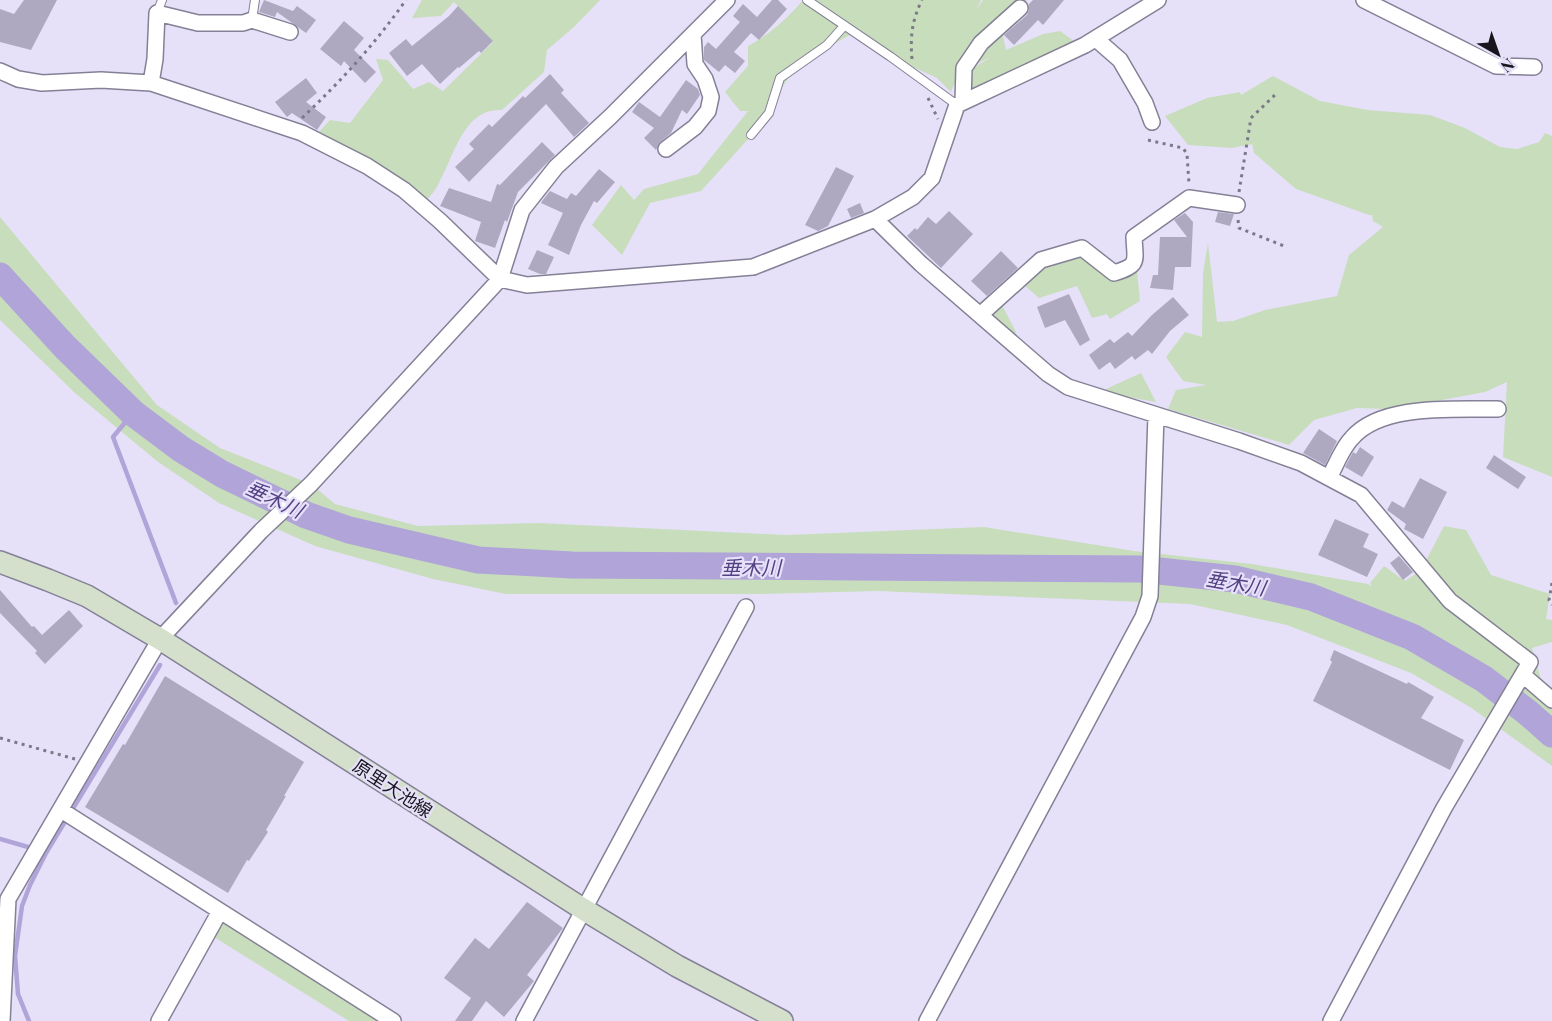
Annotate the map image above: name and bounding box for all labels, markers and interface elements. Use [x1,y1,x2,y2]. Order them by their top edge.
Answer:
north arrow [1468,24,1528,84]
text: N [1496,54,1519,78]
water label: 垂木川 [242,473,310,524]
water label: 垂木川 [721,553,783,580]
water label: 垂木川 [1204,563,1270,601]
street label: 原里大池線 [349,753,437,823]

